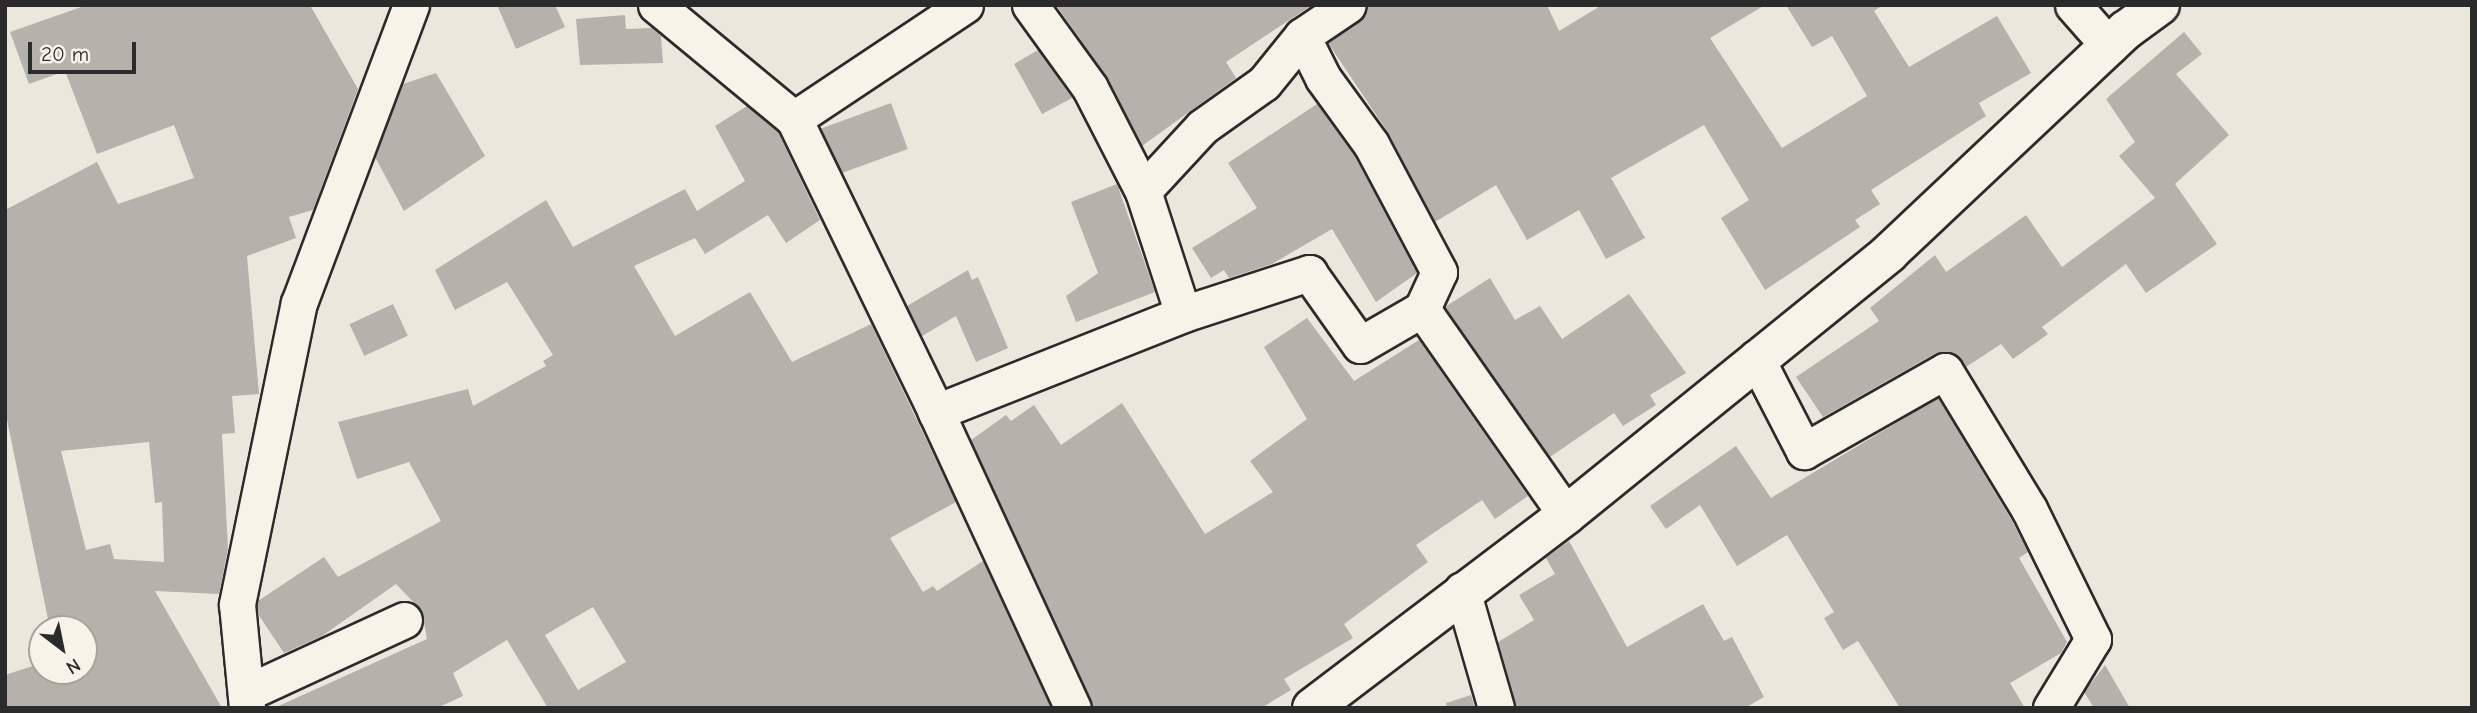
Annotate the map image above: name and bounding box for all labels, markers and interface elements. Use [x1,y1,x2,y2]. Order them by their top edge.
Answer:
scale bar [32,28,140,72]
text: 20 m [41,42,89,66]
north arrow [28,615,98,685]
text: N [62,653,84,679]

